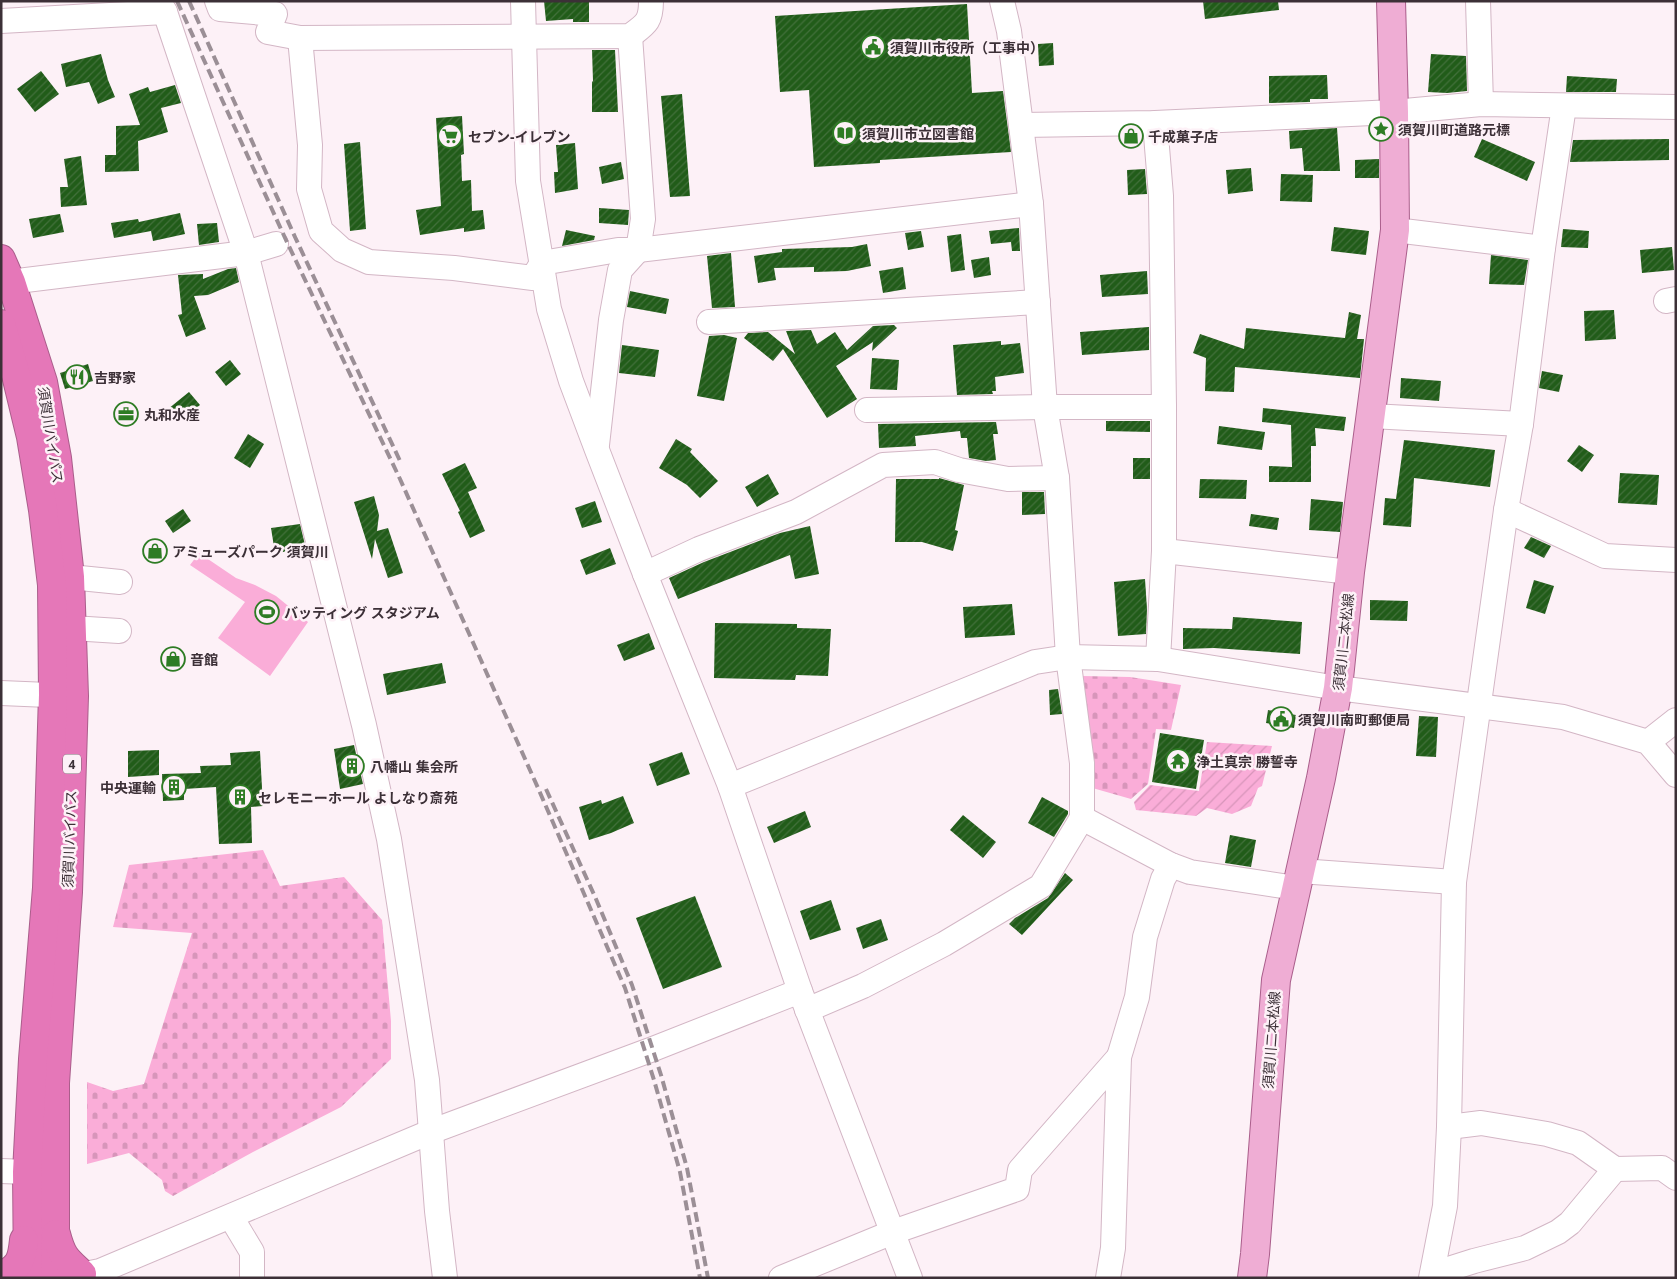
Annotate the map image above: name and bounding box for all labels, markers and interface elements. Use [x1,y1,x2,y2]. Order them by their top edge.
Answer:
public building icon: 須賀川市役所（工事中） [860,34,886,60]
place label: 須賀川市役所（工事中） [890,38,1044,57]
place icon: 須賀川町道路元標 [1368,116,1394,142]
library icon: 須賀川市立図書館 [832,120,858,146]
place label: 須賀川町道路元標 [1398,120,1510,139]
supermarket icon: セブン-イレブン [437,123,463,149]
shop icon: 千成菓子店 [1118,123,1144,149]
place label: 須賀川市立図書館 [862,124,974,143]
place label: セブン-イレブン [468,127,571,146]
place label: 千成菓子店 [1148,127,1218,146]
restaurant icon: 吉野家 [64,364,90,390]
place label: 吉野家 [94,368,136,387]
street label: 須賀川バイパス [34,385,68,485]
office icon: 丸和水産 [113,401,139,427]
place label: 丸和水産 [144,405,200,424]
shop icon: アミューズパーク 須賀川 [142,538,168,564]
place label: アミューズパーク 須賀川 [172,542,329,561]
street label: 須賀川二本松線 [1328,592,1358,692]
sports icon: バッティング スタジアム [254,599,280,625]
place label: バッティング スタジアム [284,603,440,622]
shop icon: 音館 [160,646,186,672]
place label: 音館 [190,650,218,669]
public building icon: 須賀川南町郵便局 [1268,706,1294,732]
place label: 須賀川南町郵便局 [1298,710,1410,729]
temple icon: 浄土真宗 勝誓寺 [1165,748,1191,774]
place label: 浄土真宗 勝誓寺 [1196,752,1298,771]
building icon: 八幡山 集会所 [339,753,365,779]
road number: 4 [63,754,81,774]
place label: 八幡山 集会所 [370,757,458,776]
building icon: 中央運輸 [161,774,187,800]
place label: 中央運輸 [100,778,156,797]
building icon: セレモニーホール よしなり斎苑 [227,784,253,810]
place label: セレモニーホール よしなり斎苑 [258,788,458,807]
street label: 須賀川バイパス [58,790,80,888]
street label: 須賀川二本松線 [1258,990,1284,1090]

